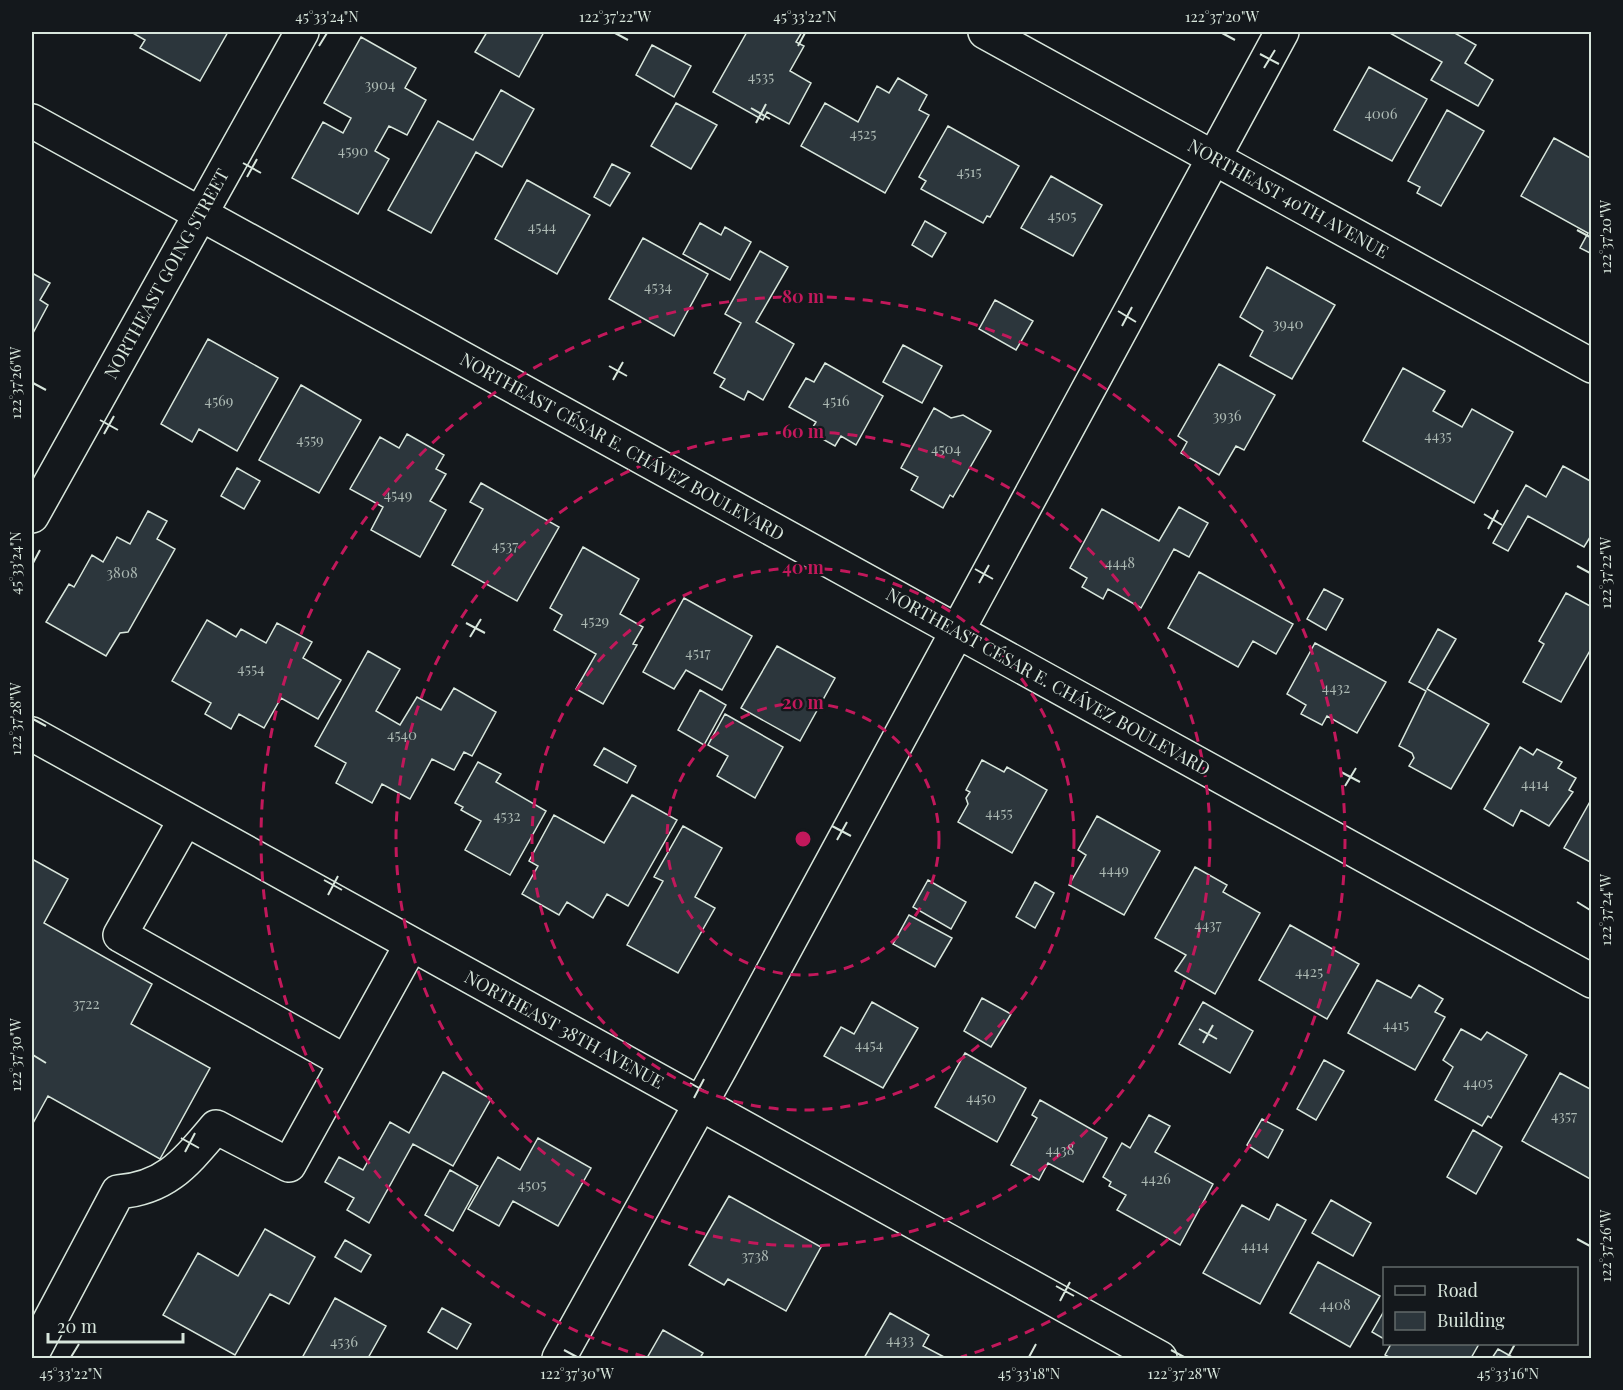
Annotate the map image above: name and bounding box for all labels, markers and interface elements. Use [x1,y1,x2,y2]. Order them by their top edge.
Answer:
text: 45°33'24"N [295,6,359,26]
text: 122°37'22"W [579,6,651,26]
text: 45°33'22"N [773,6,837,26]
text: 122°37'20"W [1185,6,1259,26]
house number: 4535 [748,66,774,86]
house number: 3904 [365,74,395,94]
house number: 4006 [1364,103,1398,123]
house number: 4525 [849,123,877,143]
street label: NORTHEAST 40TH AVENUE [1184,133,1393,263]
house number: 4590 [338,140,368,160]
house number: 4515 [956,161,982,181]
street label: NORTHEAST GOING STREET [98,164,234,383]
text: 122°37'20"W [1595,200,1615,274]
house number: 4505 [1048,205,1076,225]
house number: 4544 [528,216,556,236]
house number: 4534 [644,276,672,296]
text: 80 m [782,284,825,308]
house number: 3940 [1273,313,1303,333]
text: 122°37'26"W [5,346,25,419]
street label: NORTHEAST CÉSAR E. CHÁVEZ BOULEVARD [456,347,789,546]
house number: 4569 [204,390,234,410]
house number: 4516 [823,390,850,410]
house number: 3936 [1213,405,1242,425]
text: 60 m [782,419,825,443]
house number: 4435 [1424,425,1452,445]
house number: 4559 [296,429,324,449]
house number: 4504 [931,438,961,458]
house number: 4549 [384,484,412,504]
text: 45°33'24"N [5,531,25,595]
house number: 4537 [492,535,518,555]
text: 122°37'22"W [1595,537,1615,609]
house number: 4448 [1105,552,1135,572]
text: 40 m [782,555,825,579]
house number: 3808 [106,562,138,582]
street label: NORTHEAST CÉSAR E. CHÁVEZ BOULEVARD [882,582,1215,781]
house number: 4529 [581,610,609,630]
house number: 4517 [685,642,711,662]
house number: 4554 [237,658,265,678]
house number: 4432 [1322,677,1350,697]
text: 122°37'28"W [5,682,25,755]
text: 20 m [782,690,824,714]
house number: 4540 [387,724,417,744]
house number: 4414 [1521,773,1549,793]
house number: 4455 [985,802,1013,822]
house number: 4532 [493,805,521,825]
centre of rings [793,829,813,849]
house number: 4449 [1099,859,1129,879]
text: 122°37'24"W [1595,873,1615,946]
house number: 4437 [1194,914,1222,934]
house number: 4425 [1295,961,1323,981]
street label: NORTHEAST 38TH AVENUE [461,964,668,1094]
house number: 3722 [72,993,100,1013]
house number: 4415 [1383,1014,1409,1034]
text: 122°37'30"W [5,1018,25,1092]
house number: 4454 [855,1034,883,1054]
house number: 4405 [1463,1072,1493,1092]
house number: 4450 [966,1087,996,1107]
house number: 4357 [1551,1105,1577,1125]
house number: 4438 [1045,1139,1075,1159]
house number: 4426 [1141,1168,1171,1188]
house number: 4505 [518,1174,546,1194]
text: 122°37'26"W [1595,1209,1615,1282]
house number: 4414 [1241,1235,1269,1255]
house number: 3738 [741,1245,769,1265]
legend [1383,1267,1578,1345]
text: Road [1437,1278,1478,1302]
house number: 4408 [1319,1294,1351,1314]
scale bar [48,1306,183,1344]
text: Building [1437,1308,1505,1332]
text: 20 m [57,1314,97,1338]
house number: 4433 [886,1329,914,1349]
house number: 4536 [330,1331,358,1351]
text: 45°33'22"N [39,1363,103,1383]
text: 122°37'30"W [540,1363,614,1383]
text: 45°33'18"N [998,1363,1061,1383]
text: 122°37'28"W [1148,1363,1221,1383]
text: 45°33'16"N [1477,1363,1540,1383]

